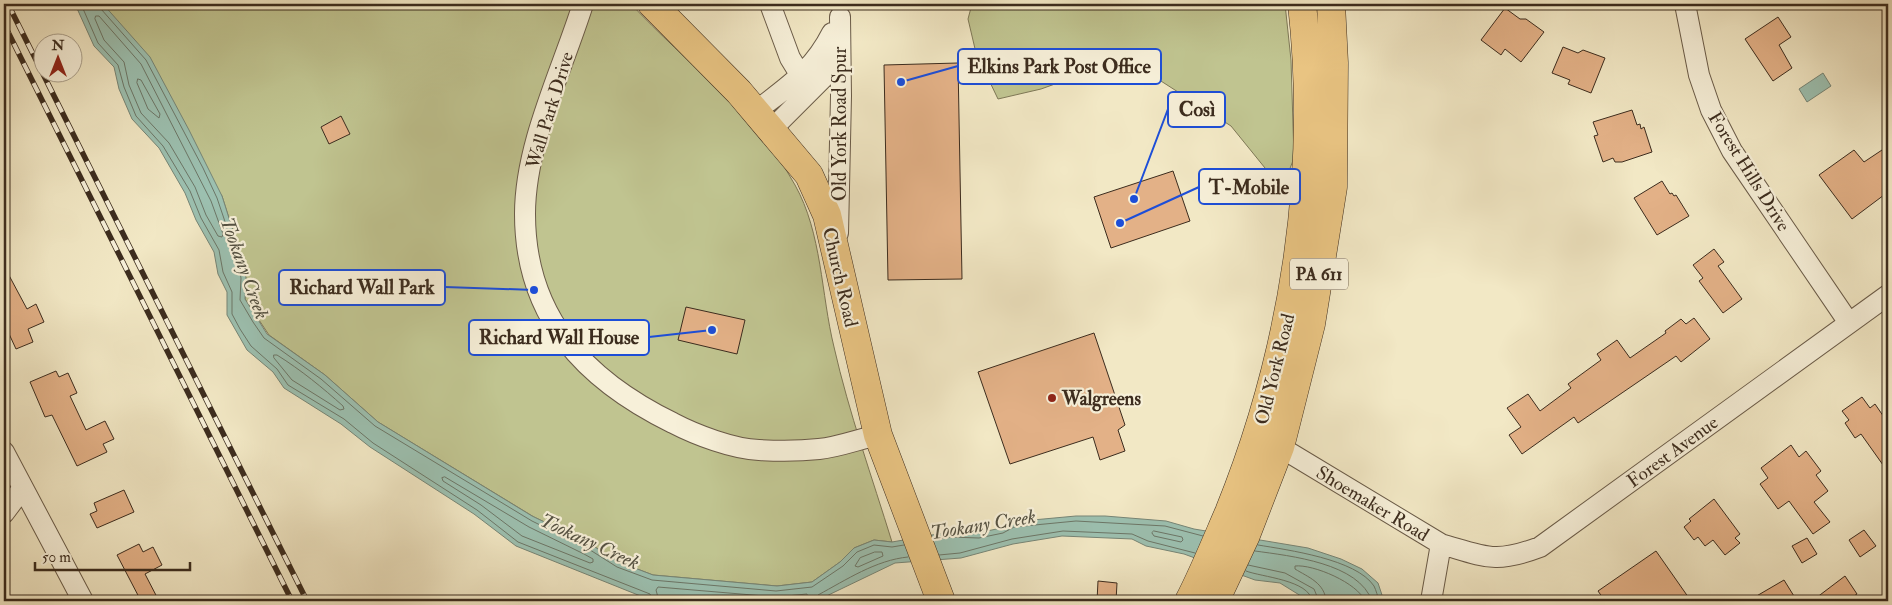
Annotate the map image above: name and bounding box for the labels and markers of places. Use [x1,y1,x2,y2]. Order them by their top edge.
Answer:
callout: Elkins Park Post Office [958,49,1161,84]
callout: Così [1168,92,1225,127]
callout: T-Mobile [1199,169,1300,204]
callout: Richard Wall Park [279,270,445,305]
callout: Richard Wall House [469,320,649,355]
place label: Walgreens [1061,387,1141,412]
marker: Walgreens [1046,392,1058,404]

